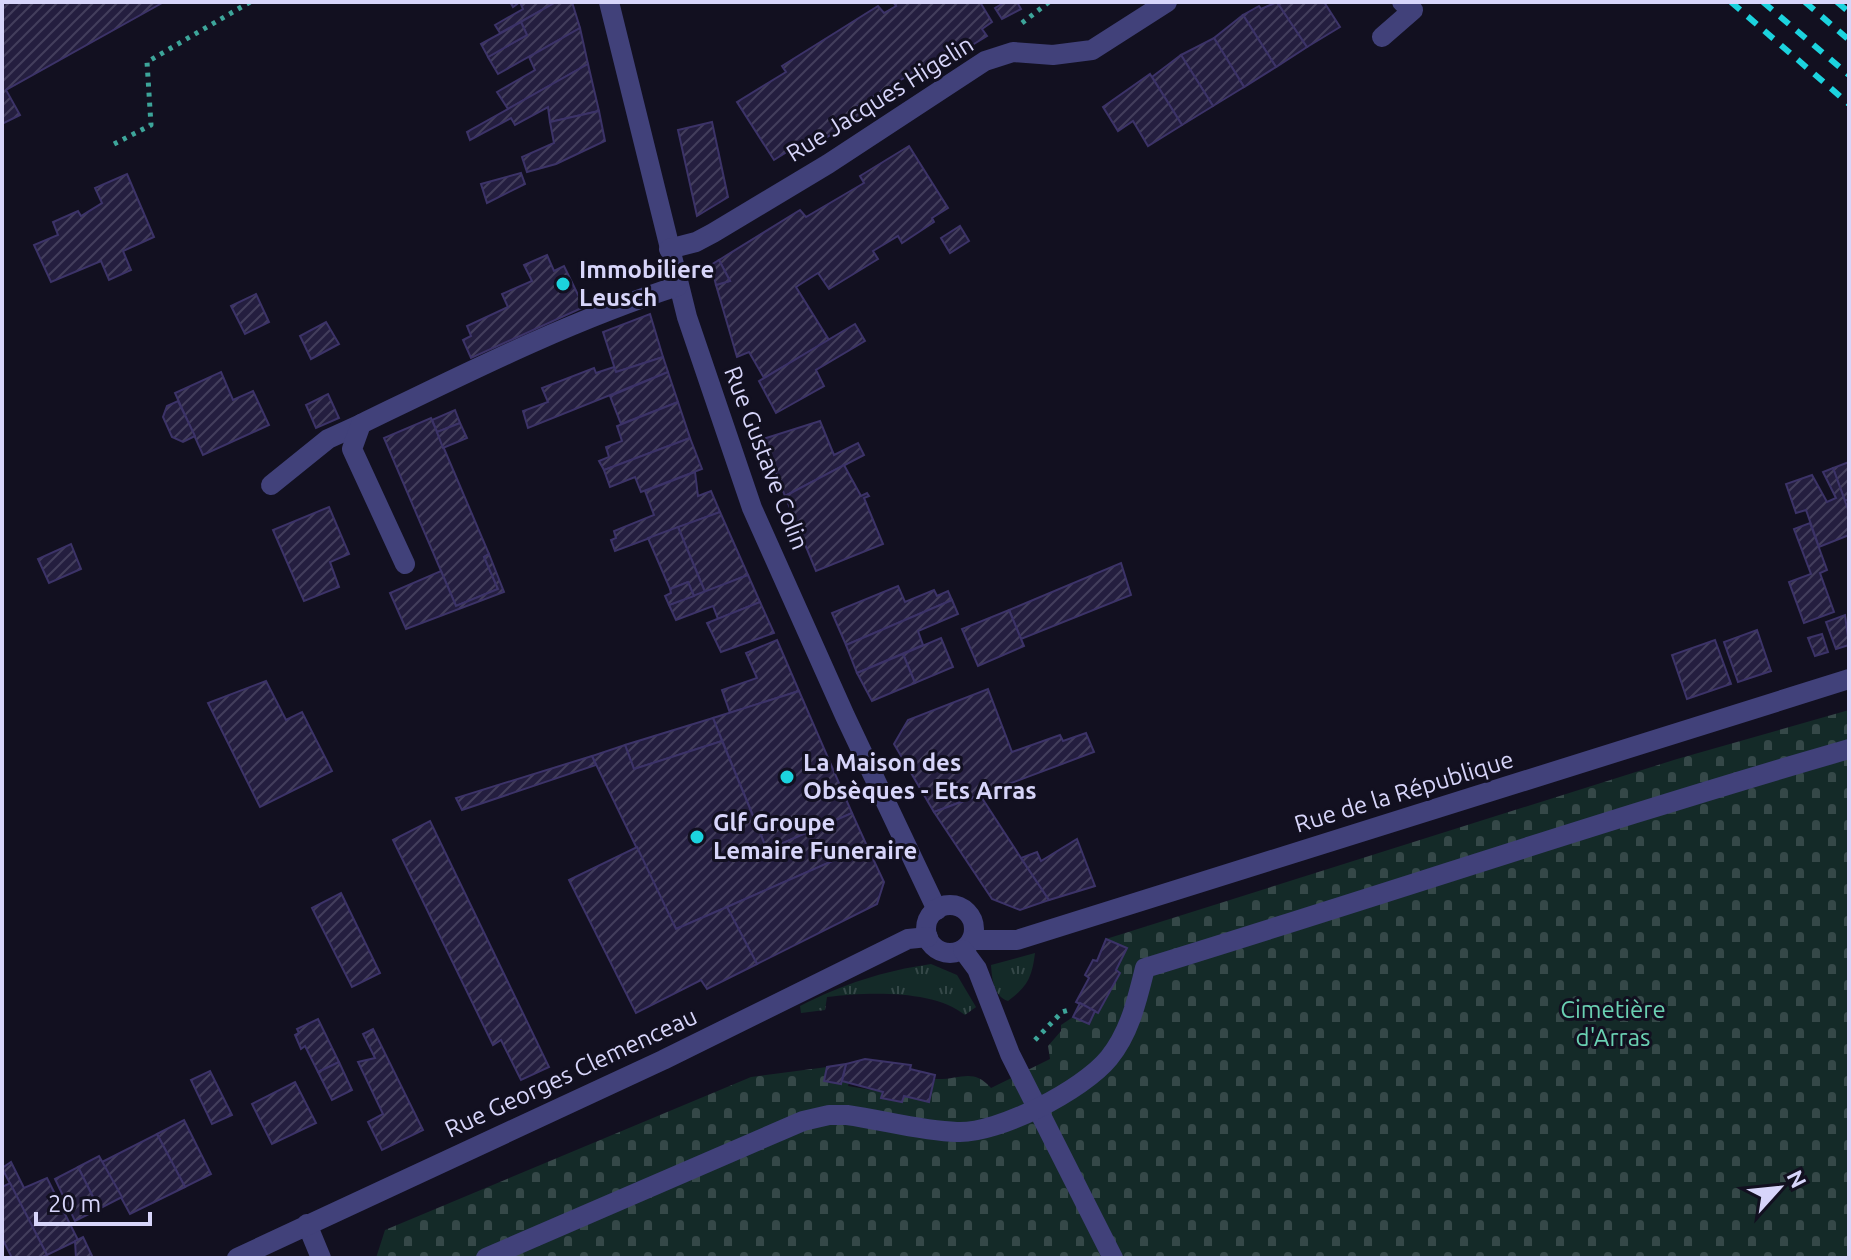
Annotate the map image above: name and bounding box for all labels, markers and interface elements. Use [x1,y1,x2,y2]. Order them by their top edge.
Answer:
street label: Rue Jacques Higelin [781,30,978,167]
place label: Immobiliere Leusch [579,256,714,311]
marker: Immobiliere Leusch [554,275,572,293]
street label: Rue Gustave Colin [719,362,814,553]
street label: Rue de la République [1291,745,1517,838]
place label: La Maison des Obsèques - Ets Arras [803,749,1037,804]
marker: La Maison des Obsèques - Ets Arras [778,768,796,786]
place label: Glf Groupe Lemaire Funeraire [713,809,917,864]
marker: Glf Groupe Lemaire Funeraire [688,828,706,846]
park label: Cimetière d'Arras [1560,996,1666,1051]
street label: Rue Georges Clemenceau [441,1002,701,1143]
north arrow [1739,1148,1819,1228]
text: N [1782,1166,1812,1192]
scale bar [36,1176,150,1226]
text: 20 m [48,1190,101,1217]

